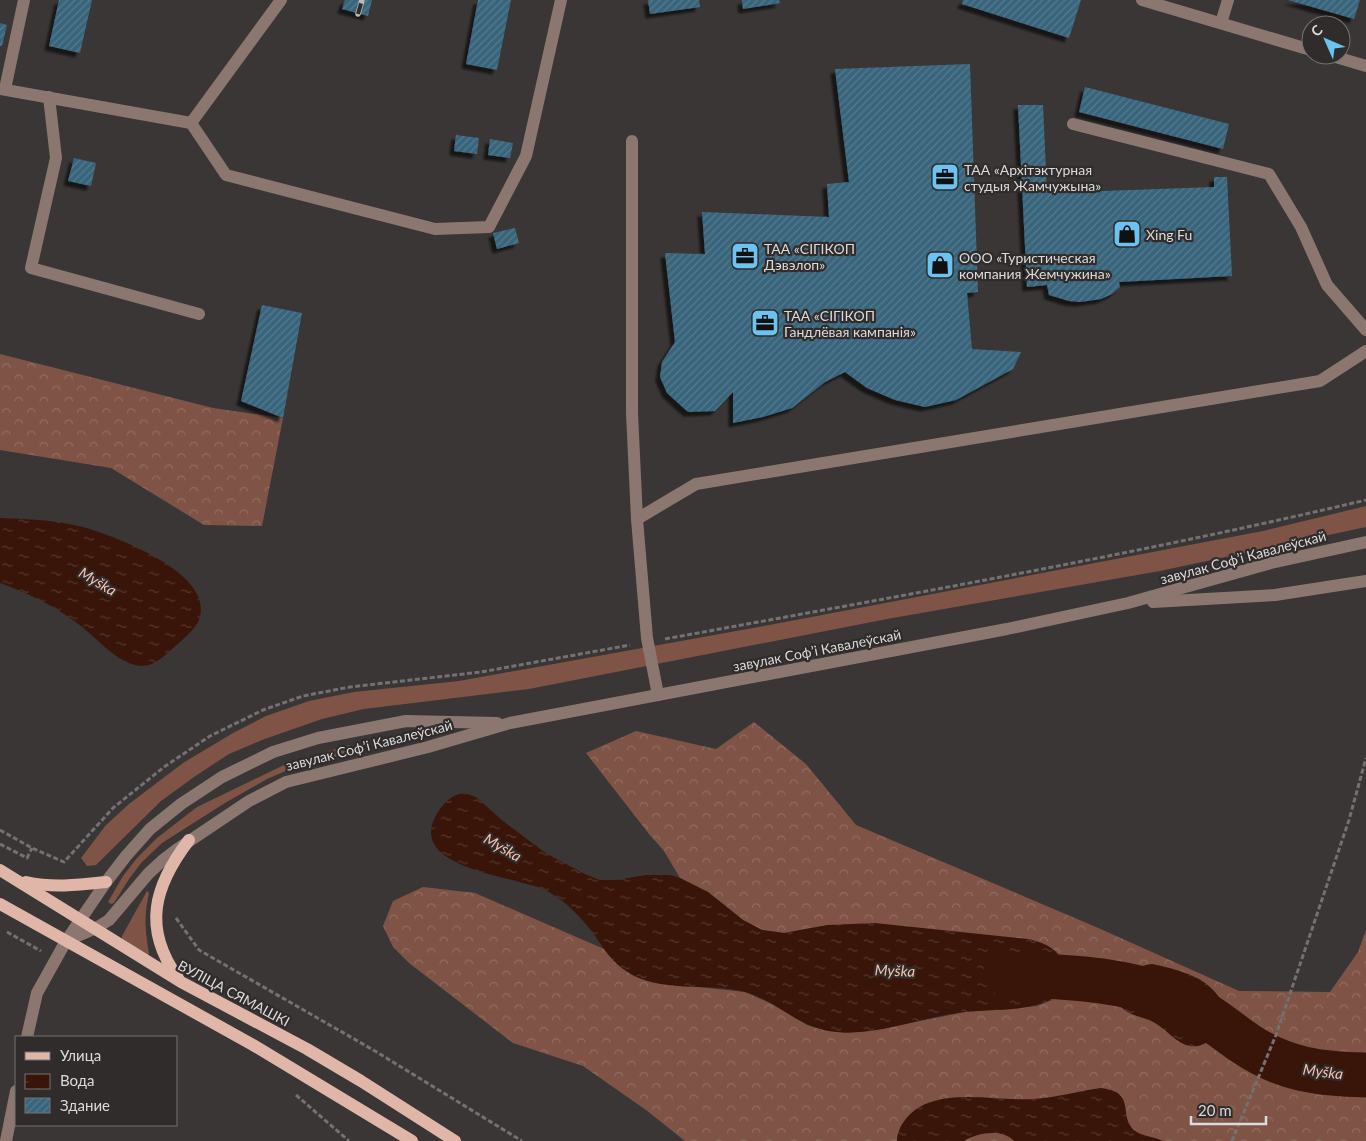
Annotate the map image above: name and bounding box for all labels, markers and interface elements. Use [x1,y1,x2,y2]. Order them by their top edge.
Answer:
north arrow [1301,15,1351,65]
text: С [1307,21,1326,40]
place label: ТАА «Архітэктурная студыя Жамчужына» [964,161,1101,194]
office icon: ТАА «Архітэктурная студыя Жамчужына» [930,162,960,192]
shop icon: Xing Fu [1112,219,1142,249]
place label: Xing Fu [1146,226,1192,243]
place label: ТАА «СІГІКОП Дэвэлоп» [764,240,855,273]
office icon: ТАА «СІГІКОП Дэвэлоп» [730,241,760,271]
place label: ООО «Туристическая компания Жемчужина» [959,249,1111,282]
shop icon: ООО «Туристическая компания Жемчужина» [925,250,955,280]
place label: ТАА «СІГІКОП Гандлёвая кампанія» [784,307,916,340]
office icon: ТАА «СІГІКОП Гандлёвая кампанія» [750,308,780,338]
street label: завулак Софʼі Кавалеўскай [1158,527,1328,587]
water label: Муška [76,563,120,599]
street label: завулак Софʼі Кавалеўскай [731,625,903,675]
street label: завулак Софʼі Кавалеўскай [284,716,454,774]
water label: Муška [481,829,525,865]
street label: ВУЛІЦА СЯМАШКІ [175,956,293,1030]
water label: Муška [874,960,916,980]
legend [15,1036,178,1126]
text: Улица [60,1046,101,1064]
water label: Муška [1302,1060,1344,1082]
text: Вода [60,1071,95,1089]
scale bar [1191,1094,1266,1126]
text: Здание [60,1096,110,1114]
text: 20 m [1198,1101,1232,1119]

